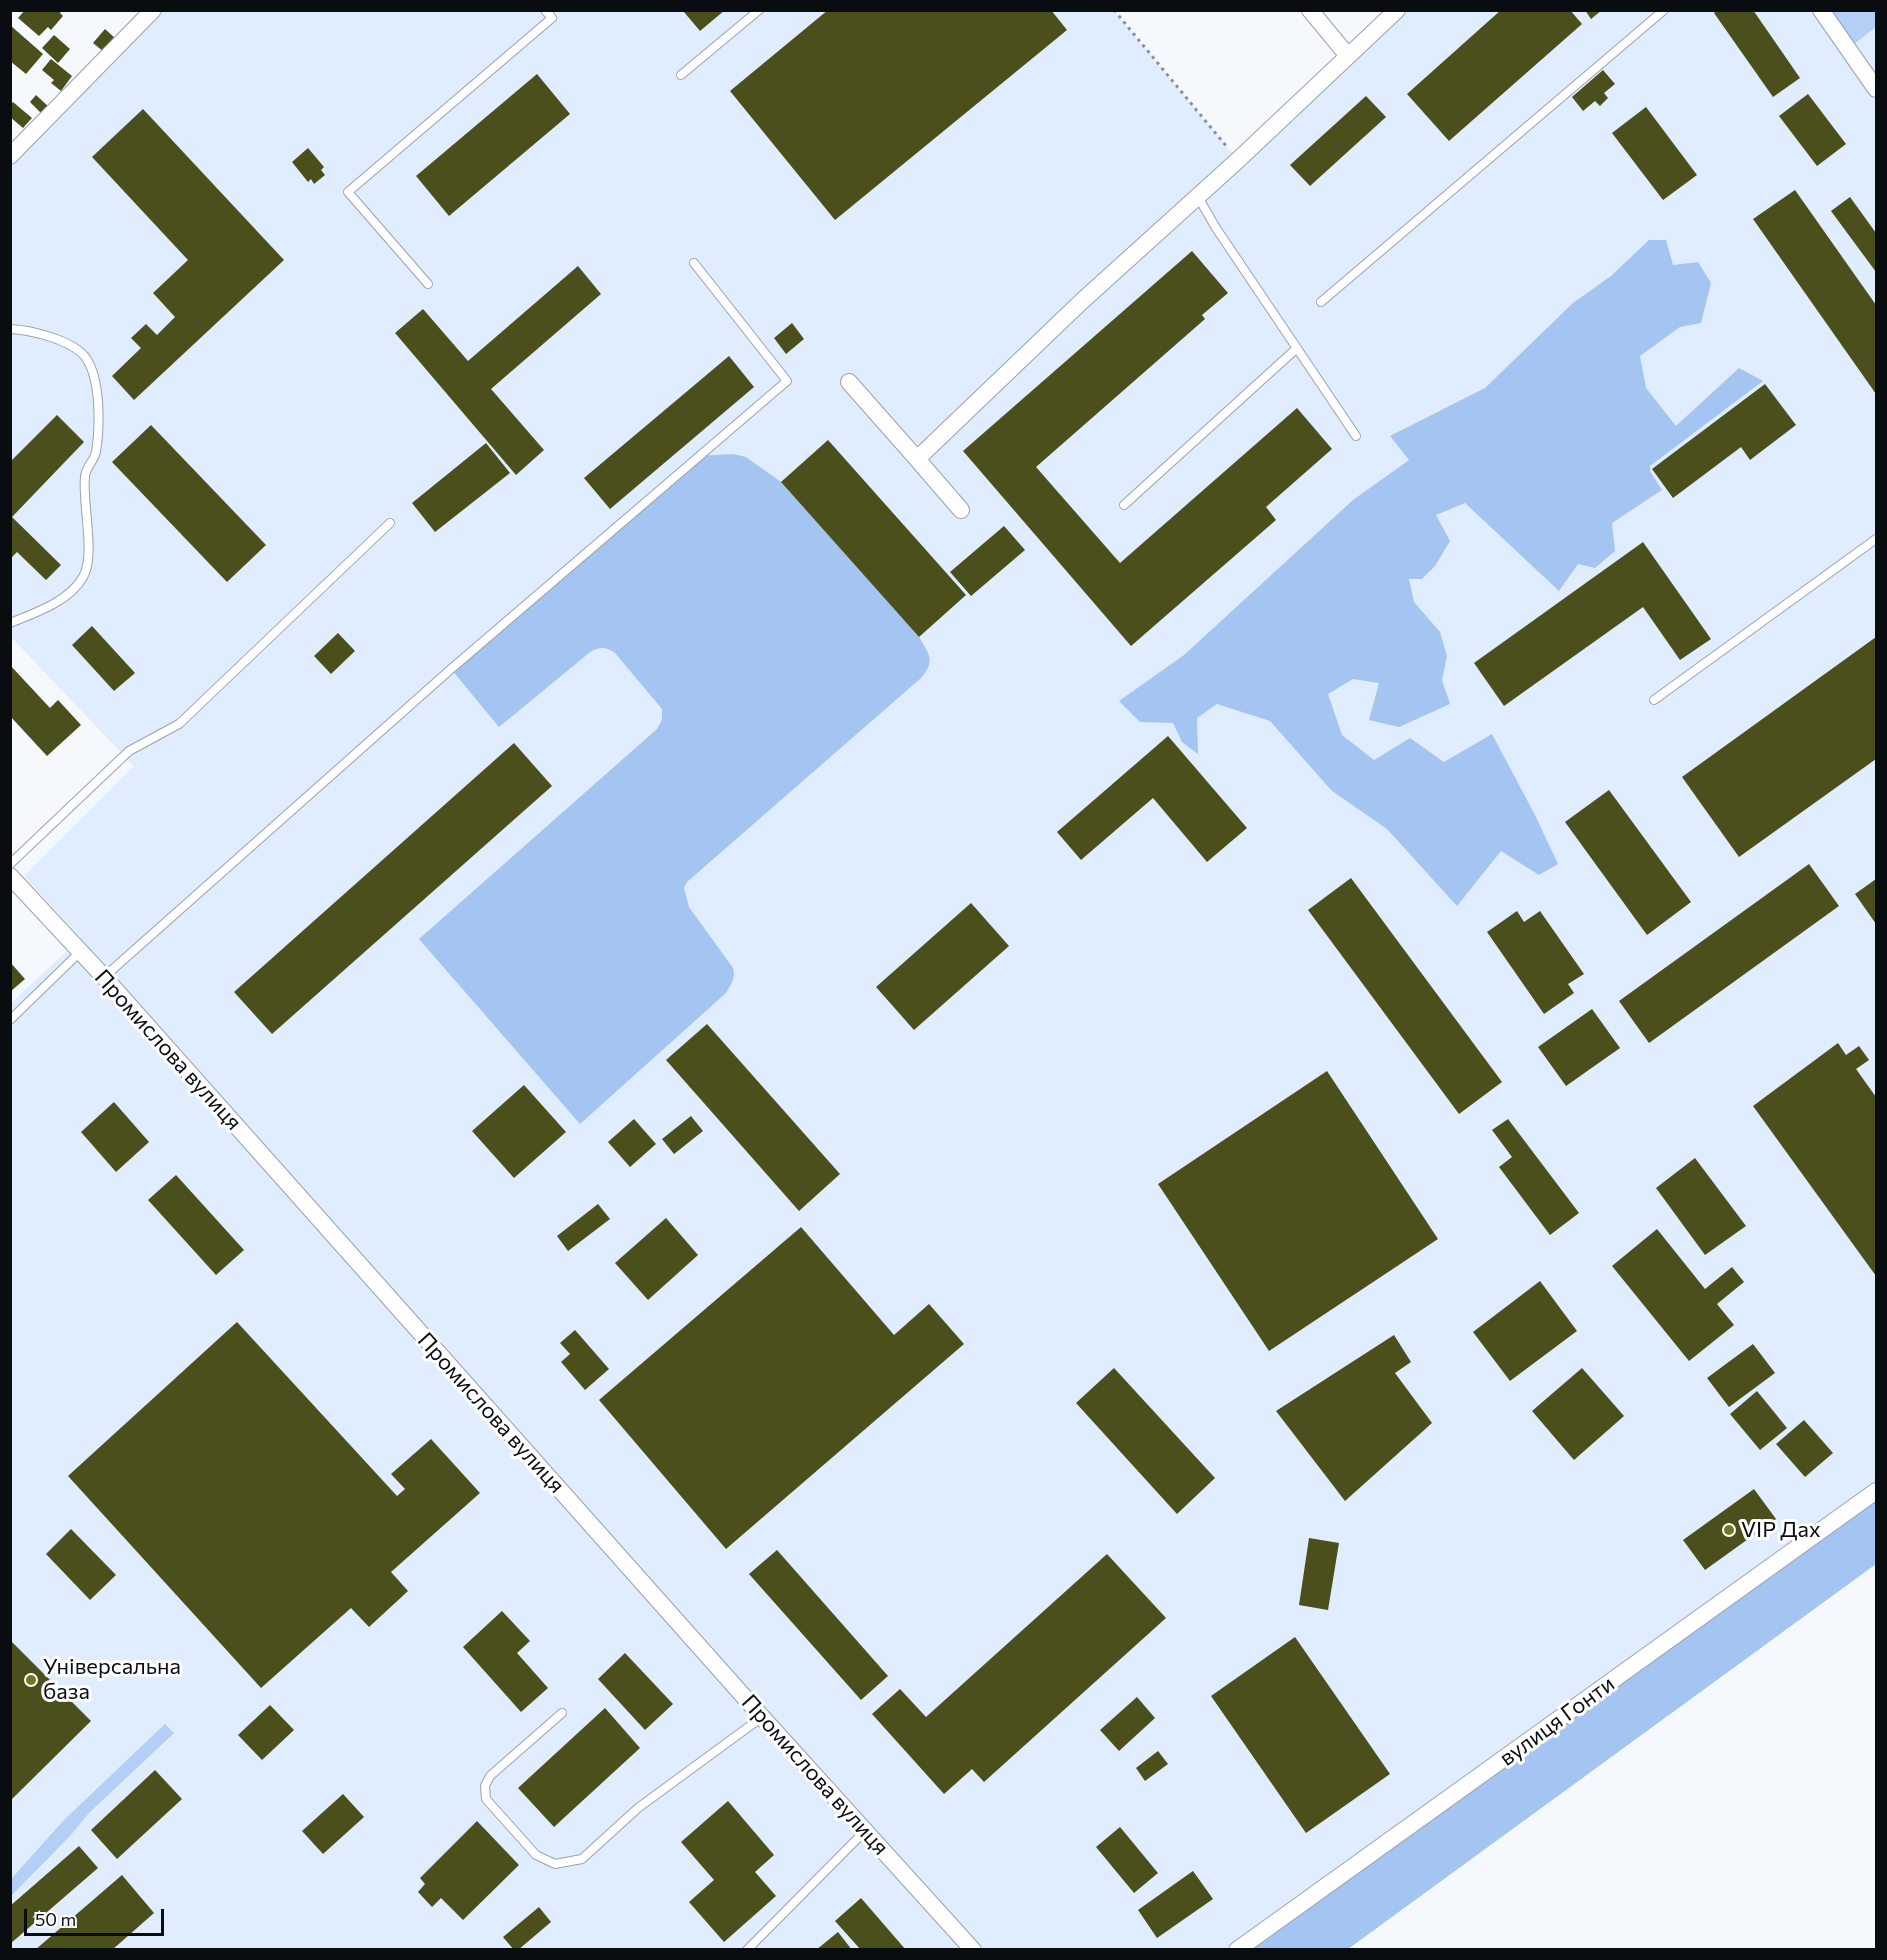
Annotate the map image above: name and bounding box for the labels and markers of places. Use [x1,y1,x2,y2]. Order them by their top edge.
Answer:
place label: VIP Дах [1741,1517,1821,1543]
marker: VIP Дах [1722,1523,1736,1537]
place label: Універсальна база [43,1654,181,1706]
marker: Універсальна база [24,1673,38,1687]

